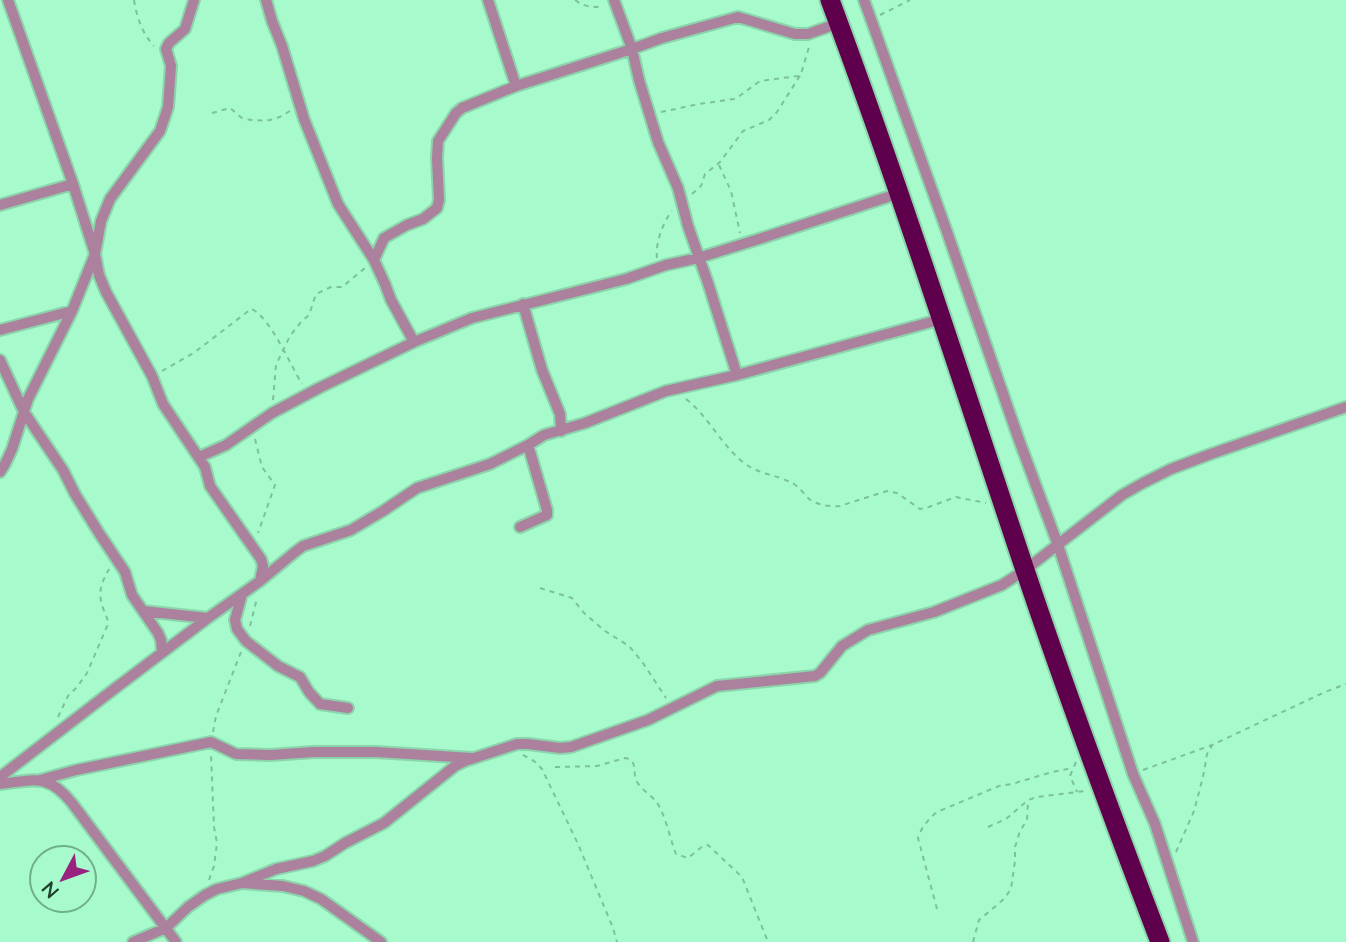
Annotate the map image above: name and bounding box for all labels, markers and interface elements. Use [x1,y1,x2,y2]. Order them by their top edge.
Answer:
north arrow [28,844,98,914]
text: N [36,877,63,904]

